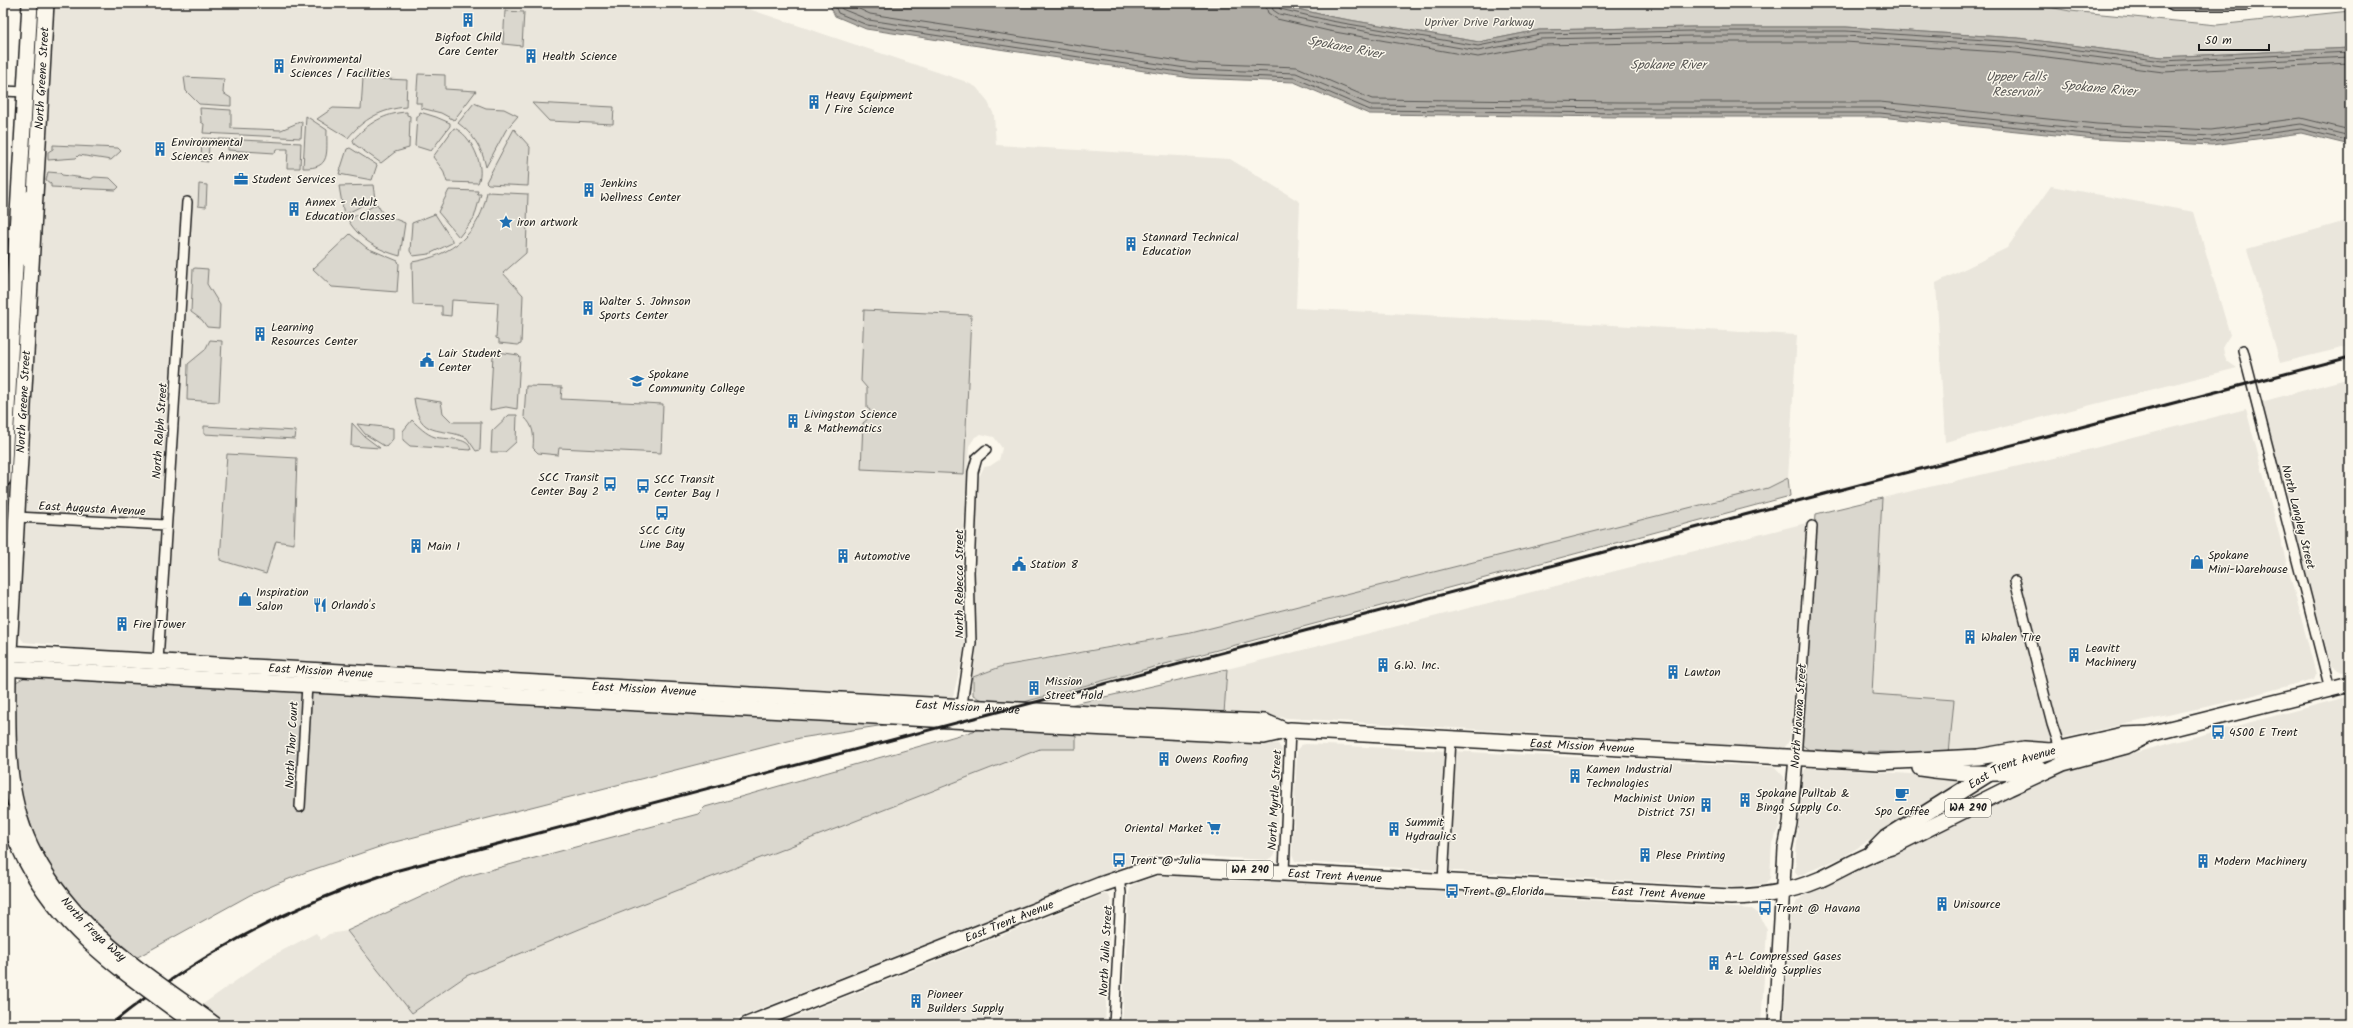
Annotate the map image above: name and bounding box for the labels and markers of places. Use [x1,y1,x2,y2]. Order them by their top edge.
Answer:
building icon: Bigfoot Child Care Center [460,12,476,28]
place label: Bigfoot Child Care Center [435,28,502,61]
place label: Health Science [542,47,618,66]
building icon: Health Science [523,48,539,64]
place label: Environmental Sciences / Facilities [290,50,390,83]
building icon: Environmental Sciences / Facilities [271,58,287,74]
place label: Heavy Equipment / Fire Science [825,86,913,119]
building icon: Heavy Equipment / Fire Science [806,94,822,110]
place label: Environmental Sciences Annex [171,133,250,166]
building icon: Environmental Sciences Annex [152,141,168,157]
place label: Student Services [252,170,336,189]
office icon: Student Services [233,171,249,187]
place label: Jenkins Wellness Center [600,174,682,207]
building icon: Jenkins Wellness Center [581,182,597,198]
place label: Annex - Adult Education Classes [305,193,395,226]
building icon: Annex - Adult Education Classes [286,201,302,217]
place label: iron artwork [517,213,578,232]
place icon: iron artwork [498,214,514,230]
place label: Stannard Technical Education [1142,228,1239,261]
building icon: Stannard Technical Education [1123,236,1139,252]
place label: Walter S. Johnson Sports Center [599,292,691,325]
building icon: Walter S. Johnson Sports Center [580,300,596,316]
place label: Learning Resources Center [271,318,358,351]
building icon: Learning Resources Center [252,326,268,342]
place label: Lair Student Center [438,344,501,377]
public building icon: Lair Student Center [419,352,435,368]
place label: Spokane Community College [648,365,745,398]
school or university icon: Spokane Community College [629,373,645,389]
place label: Livingston Science & Mathematics [804,405,898,438]
building icon: Livingston Science & Mathematics [785,413,801,429]
place label: SCC Transit Center Bay 2 [531,468,599,501]
place label: SCC Transit Center Bay 1 [654,470,720,503]
bus stop icon: SCC Transit Center Bay 2 [602,476,618,492]
bus stop icon: SCC Transit Center Bay 1 [635,478,651,494]
bus stop icon: SCC City Line Bay [654,505,670,521]
place label: SCC City Line Bay [639,521,685,554]
place label: Main 1 [427,537,460,556]
building icon: Main 1 [408,538,424,554]
place label: Spokane Mini-Warehouse [2208,546,2288,579]
place label: Automotive [854,547,911,566]
building icon: Automotive [835,548,851,564]
shop icon: Spokane Mini-Warehouse [2189,554,2205,570]
place label: Station 8 [1030,555,1079,574]
public building icon: Station 8 [1011,556,1027,572]
place label: Inspiration Salon [256,583,309,616]
shop icon: Inspiration Salon [237,591,253,607]
place label: Orlando's [331,596,376,615]
restaurant icon: Orlando's [312,597,328,613]
place label: Fire Tower [133,615,187,634]
building icon: Fire Tower [114,616,130,632]
place label: Whalen Tire [1981,628,2041,647]
building icon: Whalen Tire [1962,629,1978,645]
place label: Leavitt Machinery [2085,639,2136,672]
building icon: Leavitt Machinery [2066,647,2082,663]
place label: G.W. Inc. [1394,656,1440,675]
building icon: G.W. Inc. [1375,657,1391,673]
place label: Lawton [1684,663,1721,682]
building icon: Lawton [1665,664,1681,680]
place label: Mission Street Hold [1045,672,1104,705]
building icon: Mission Street Hold [1026,680,1042,696]
place label: 4500 E Trent [2229,723,2298,742]
bus stop icon: 4500 E Trent [2210,724,2226,740]
place label: Owens Roofing [1175,750,1249,769]
building icon: Owens Roofing [1156,751,1172,767]
place label: Kamen Industrial Technologies [1586,760,1672,793]
building icon: Kamen Industrial Technologies [1567,768,1583,784]
place label: Spokane Pulltab & Bingo Supply Co. [1756,784,1849,817]
cafe icon: Spo Coffee [1894,786,1910,802]
place label: Machinist Union District 751 [1613,789,1695,822]
building icon: Spokane Pulltab & Bingo Supply Co. [1737,792,1753,808]
building icon: Machinist Union District 751 [1698,797,1714,813]
place label: Spo Coffee [1875,802,1930,821]
place label: Summit Hydraulics [1405,813,1456,846]
place label: Oriental Market [1124,819,1203,838]
supermarket icon: Oriental Market [1206,820,1222,836]
building icon: Summit Hydraulics [1386,821,1402,837]
place label: Plese Printing [1656,846,1726,865]
building icon: Plese Printing [1637,847,1653,863]
place label: Trent @ Julia [1130,851,1201,870]
bus stop icon: Trent @ Julia [1111,852,1127,868]
place label: Modern Machinery [2214,852,2307,871]
building icon: Modern Machinery [2195,853,2211,869]
place label: Trent @ Florida [1463,882,1545,901]
bus stop icon: Trent @ Florida [1444,883,1460,899]
place label: Unisource [1953,895,2001,914]
building icon: Unisource [1934,896,1950,912]
place label: Trent @ Havana [1776,899,1861,918]
bus stop icon: Trent @ Havana [1757,900,1773,916]
place label: A-L Compressed Gases & Welding Supplies [1725,947,1841,980]
building icon: A-L Compressed Gases & Welding Supplies [1706,955,1722,971]
place label: Pioneer Builders Supply [927,985,1004,1018]
building icon: Pioneer Builders Supply [908,993,924,1009]

